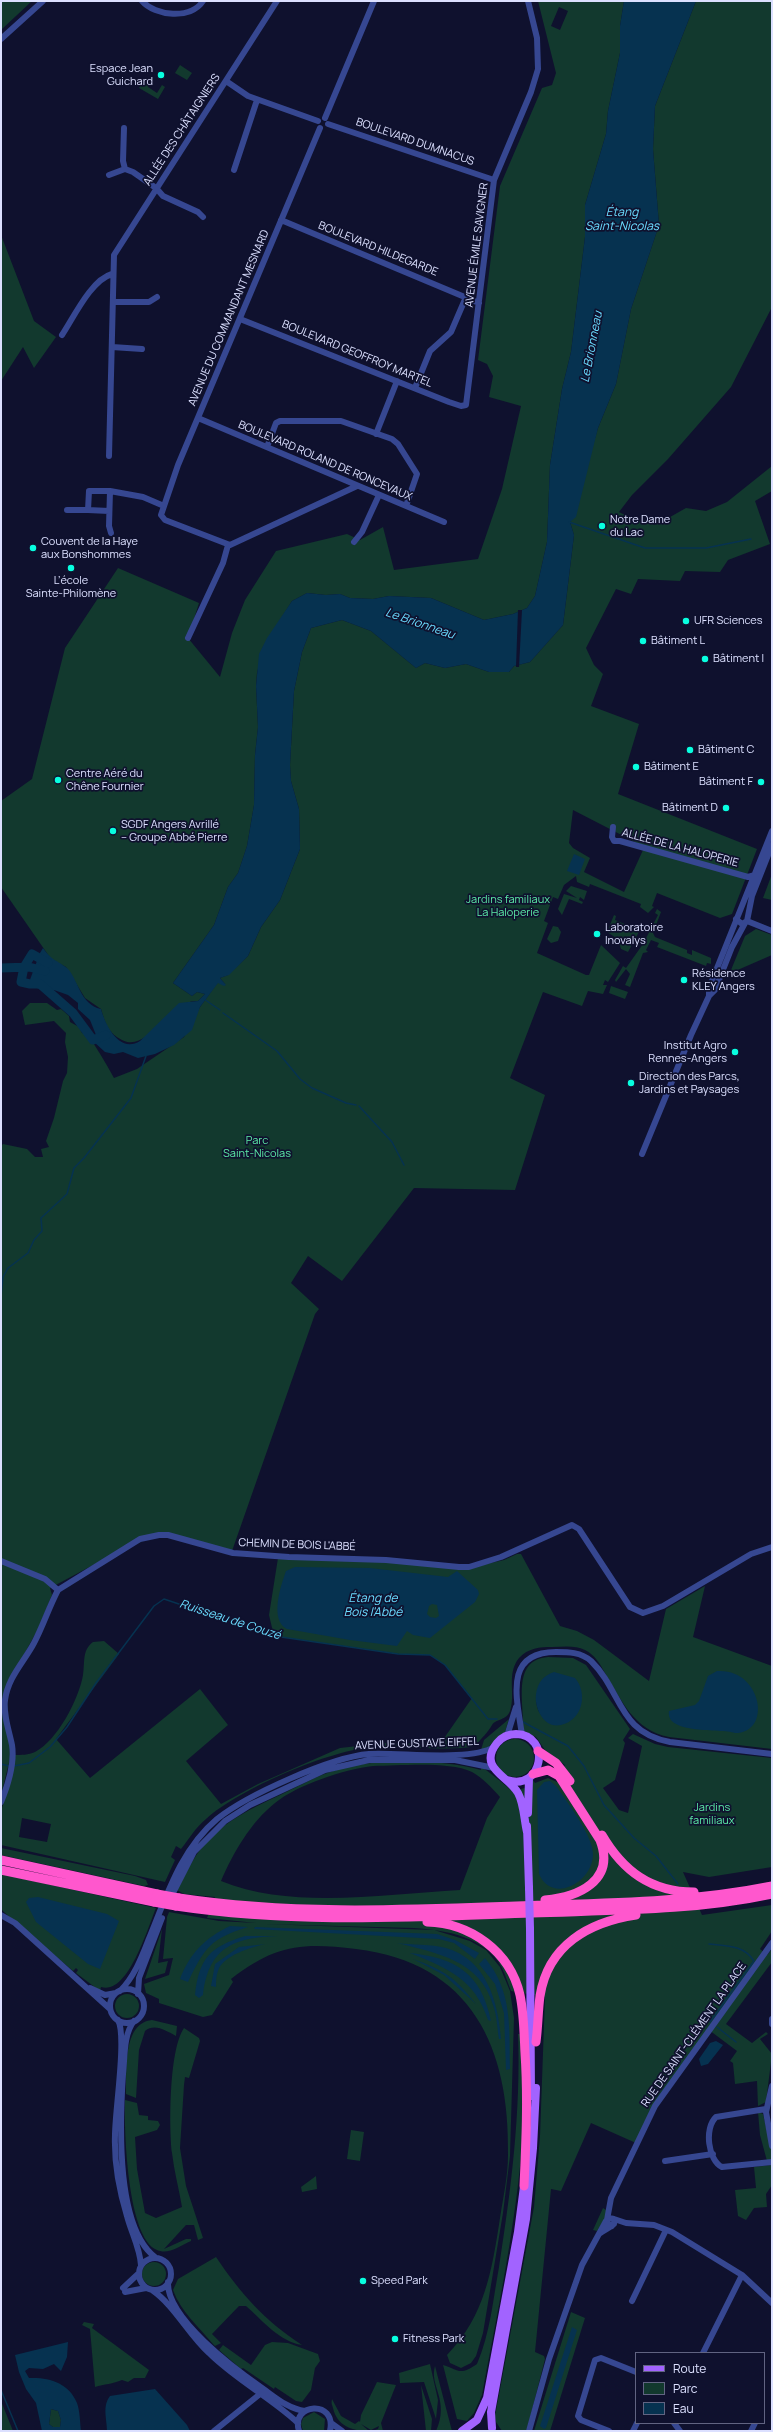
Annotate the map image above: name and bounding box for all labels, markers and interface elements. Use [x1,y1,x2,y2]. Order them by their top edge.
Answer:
place label: Espace Jean Guichard [90,62,153,88]
marker: Espace Jean Guichard [156,70,166,80]
street label: ALLÉE DES CHÂTAIGNIERS [141,72,223,188]
street label: BOULEVARD DUMNACUS [354,116,476,168]
street label: AVENUE ÉMILE SAVIGNER [463,182,491,308]
water label: Étang Saint-Nicolas [585,206,659,234]
street label: BOULEVARD HILDEGARDE [316,219,440,279]
street label: AVENUE DU COMMANDANT MESNARD [186,228,272,408]
water label: Le Brionneau [578,310,606,384]
street label: BOULEVARD GEOFFROY MARTEL [280,318,434,390]
street label: BOULEVARD ROLAND DE RONCEVAUX [236,418,414,504]
place label: Notre Dame du Lac [610,513,670,539]
marker: Notre Dame du Lac [597,521,607,531]
place label: Couvent de la Haye aux Bonshommes [41,535,138,561]
marker: Couvent de la Haye aux Bonshommes [28,543,38,553]
marker: L’école Sainte-Philomène [66,563,76,573]
place label: L’école Sainte-Philomène [26,574,116,600]
water label: Le Brionneau [384,605,456,643]
place label: UFR Sciences [694,614,763,628]
marker: UFR Sciences [681,616,691,626]
place label: Bâtiment L [651,634,705,648]
marker: Bâtiment L [638,636,648,646]
place label: Bâtiment I [713,652,764,666]
marker: Bâtiment I [700,654,710,664]
place label: Bâtiment C [698,743,754,757]
marker: Bâtiment C [685,745,695,755]
place label: Bâtiment E [644,760,699,774]
marker: Bâtiment E [631,762,641,772]
place label: Centre Aéré du Chêne Fournier [66,767,144,793]
marker: Centre Aéré du Chêne Fournier [53,775,63,785]
place label: Bâtiment F [699,775,753,789]
marker: Bâtiment F [756,777,766,787]
place label: Bâtiment D [662,801,718,815]
marker: Bâtiment D [721,803,731,813]
place label: SGDF Angers Avrillé – Groupe Abbé Pierre [121,818,227,844]
marker: SGDF Angers Avrillé – Groupe Abbé Pierre [108,826,118,836]
street label: ALLÉE DE LA HALOPERIE [620,826,740,870]
park label: Jardins familiaux La Haloperie [466,893,550,919]
place label: Laboratoire Inovalys [605,921,663,947]
marker: Laboratoire Inovalys [592,929,602,939]
place label: Résidence KLEY Angers [692,967,755,993]
marker: Résidence KLEY Angers [679,975,689,985]
place label: Institut Agro Rennes-Angers [648,1039,727,1065]
marker: Institut Agro Rennes-Angers [730,1047,740,1057]
place label: Direction des Parcs, Jardins et Paysages [639,1070,740,1096]
marker: Direction des Parcs, Jardins et Paysages [626,1078,636,1088]
park label: Parc Saint-Nicolas [223,1134,291,1160]
street label: CHEMIN DE BOIS L'ABBÉ [238,1536,356,1554]
water label: Étang de Bois l'Abbé [344,1592,402,1620]
water label: Ruisseau de Couzé [178,1597,282,1643]
street label: AVENUE GUSTAVE EIFFEL [355,1735,479,1753]
park label: Jardins familiaux [689,1801,735,1827]
street label: RUE DE SAINT-CLÉMENT LA PLACE [639,1960,749,2110]
place label: Speed Park [371,2274,428,2288]
marker: Speed Park [358,2276,368,2286]
place label: Fitness Park [403,2332,464,2346]
marker: Fitness Park [390,2334,400,2344]
legend [635,2352,765,2424]
text: Route [673,2360,706,2377]
text: Parc [673,2380,697,2397]
text: Eau [673,2400,694,2417]

